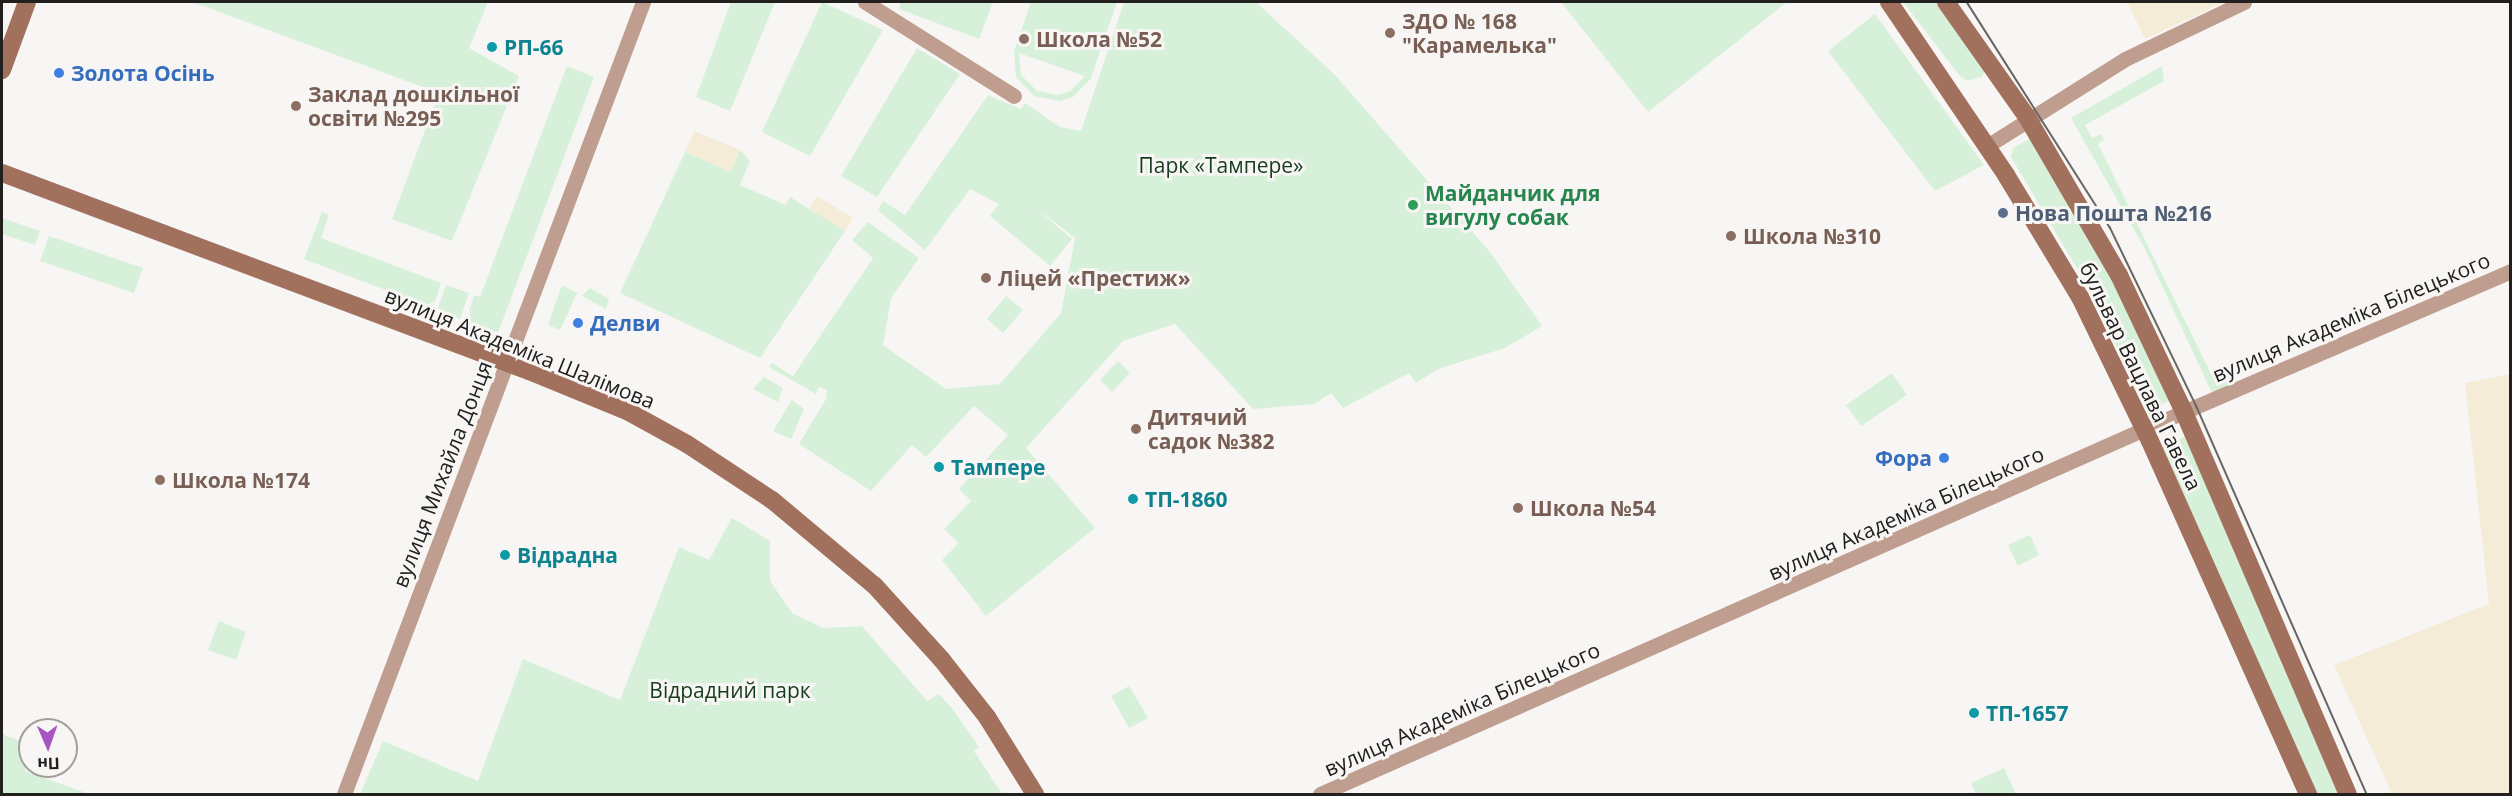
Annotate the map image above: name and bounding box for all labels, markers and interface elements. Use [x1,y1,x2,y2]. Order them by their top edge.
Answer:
place label: ЗДО № 168 "Карамелька" [1402,8,1557,58]
place label: Школа №52 [1036,26,1162,52]
marker: ЗДО № 168 "Карамелька" [1383,26,1397,40]
marker: Школа №52 [1017,32,1031,46]
place label: РП-66 [504,34,564,60]
marker: РП-66 [485,40,499,54]
place label: Золота Осінь [71,60,215,86]
marker: Золота Осінь [52,66,66,80]
place label: Заклад дошкільної освіти №295 [308,81,519,131]
marker: Заклад дошкільної освіти №295 [289,99,303,113]
park label: Парк «Тампере» [1138,152,1304,178]
place label: Майданчик для вигулу собак [1425,180,1600,230]
marker: Майданчик для вигулу собак [1406,198,1420,212]
place label: Нова Пошта №216 [2015,200,2212,226]
marker: Нова Пошта №216 [1996,206,2010,220]
place label: Школа №310 [1743,223,1881,249]
marker: Школа №310 [1724,229,1738,243]
street label: вулиця Академіка Білецького [2208,247,2494,387]
street label: бульвар Вацлава Гавела [2075,258,2207,494]
place label: Ліцей «Престиж» [998,265,1191,291]
marker: Ліцей «Престиж» [979,271,993,285]
street label: вулиця Академіка Шалімова [381,282,659,414]
place label: Делви [590,310,660,336]
marker: Делви [571,316,585,330]
street label: вулиця Михайла Донця [387,357,497,591]
place label: Дитячий садок №382 [1148,404,1274,454]
marker: Дитячий садок №382 [1129,422,1143,436]
street label: вулиця Академіка Білецького [1764,441,2048,585]
place label: Фора [1875,445,1932,471]
marker: Фора [1937,451,1951,465]
place label: Тампере [951,454,1045,480]
marker: Тампере [932,460,946,474]
place label: Школа №174 [172,467,310,493]
marker: Школа №174 [153,473,167,487]
place label: ТП-1860 [1145,486,1228,512]
marker: ТП-1860 [1126,492,1140,506]
place label: Школа №54 [1530,495,1656,521]
marker: Школа №54 [1511,501,1525,515]
place label: Відрадна [517,542,618,568]
marker: Відрадна [498,548,512,562]
street label: вулиця Академіка Білецького [1320,637,1604,781]
park label: Відрадний парк [649,677,811,703]
place label: ТП-1657 [1986,700,2069,726]
marker: ТП-1657 [1967,706,1981,720]
north arrow [18,718,78,778]
text: Пн [37,753,60,775]

